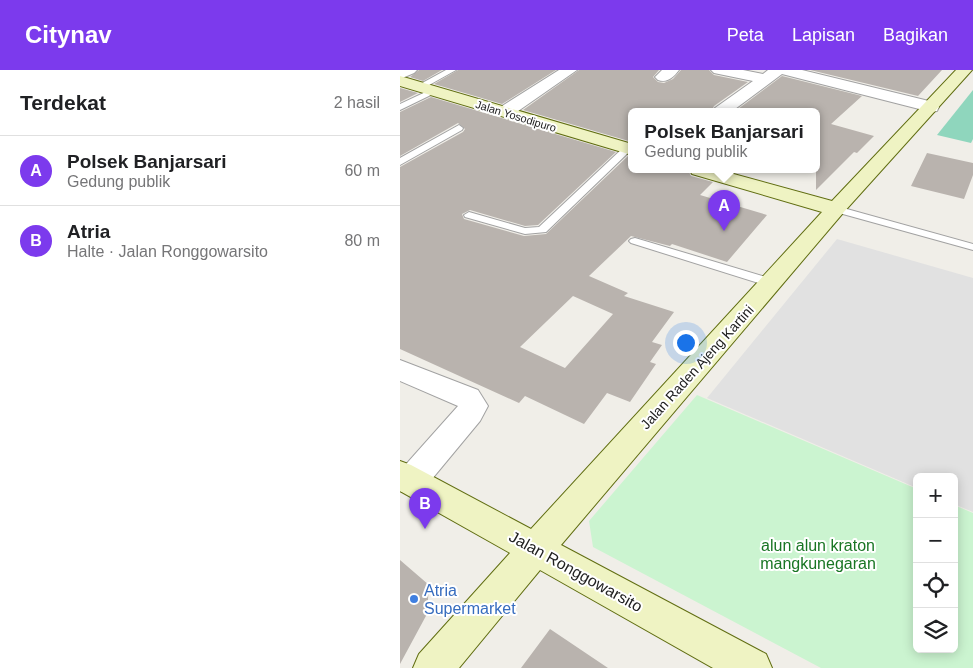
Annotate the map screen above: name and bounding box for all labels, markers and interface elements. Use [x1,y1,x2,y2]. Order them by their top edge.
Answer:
text: Citynav [25,21,112,48]
text: Peta [727,25,764,45]
text: Lapisan [792,25,855,45]
text: Bagikan [883,25,948,45]
text: Terdekat [20,91,106,114]
text: 2 hasil [334,94,380,111]
street label: Jalan Yosodipuro [474,98,558,134]
popup [628,108,820,173]
text: Polsek Banjarsari [644,121,804,142]
text: Gedung publik [644,143,747,160]
text: Polsek Banjarsari [67,151,226,172]
text: A [30,162,42,179]
text: 60 m [344,162,380,179]
text: Gedung publik [67,173,170,190]
pin: A [708,190,740,231]
text: Atria [67,221,110,242]
text: B [30,232,42,249]
text: 80 m [344,232,380,249]
text: Halte · Jalan Ronggowarsito [67,243,268,260]
street label: Jalan Raden Ajeng Kartini [637,302,757,432]
your location [673,330,699,356]
map controls [913,473,958,653]
button: + [913,473,958,518]
pin: B [409,488,441,529]
button: − [913,518,958,563]
street label: Jalan Ronggowarsito [506,528,645,615]
park label: alun alun kraton mangkunegaran [760,537,876,572]
button: locate [913,563,958,608]
place label: Atria Supermarket [424,582,516,617]
marker: Atria Supermarket [408,593,420,605]
button: layers [913,608,958,653]

